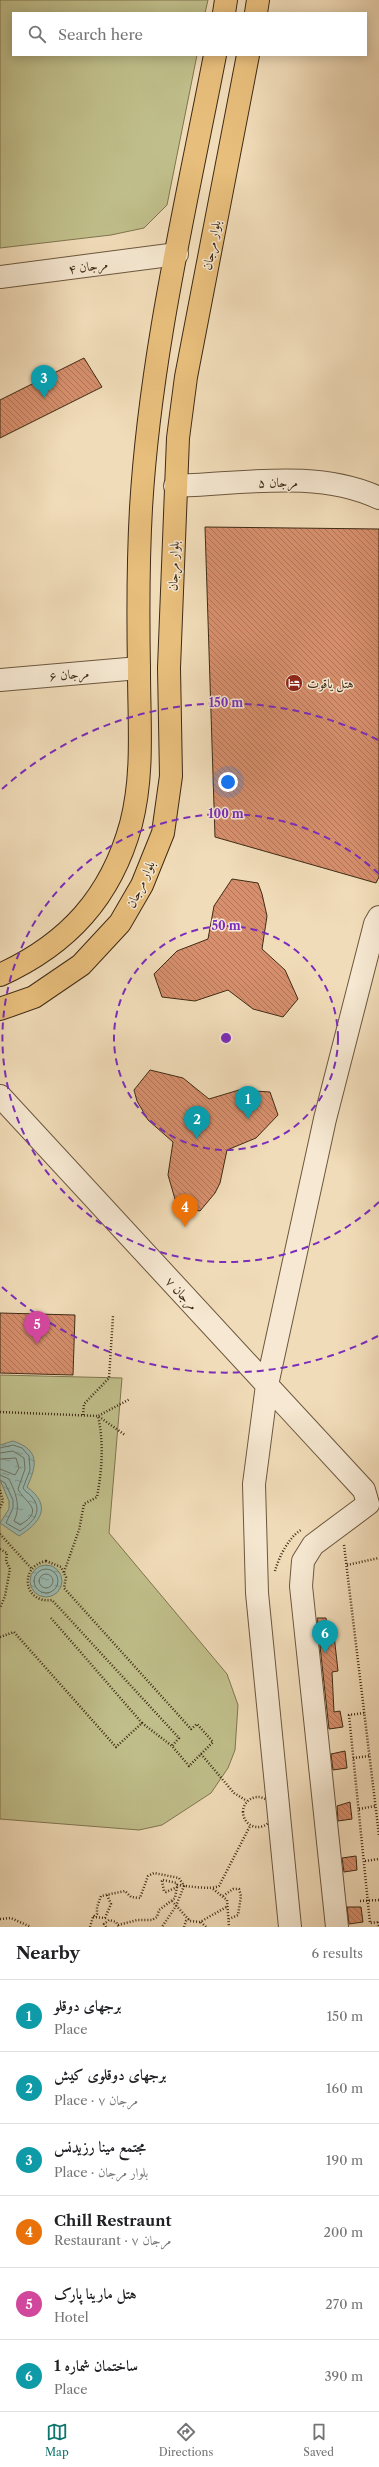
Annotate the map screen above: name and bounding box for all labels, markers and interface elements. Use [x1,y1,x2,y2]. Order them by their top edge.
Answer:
search box [12,12,367,56]
icon: search [26,23,48,45]
text: Search here [58,25,143,44]
street label: بلوار مرجان [198,219,226,272]
street label: مرجان ۴ [67,255,109,279]
pin: 3 [31,365,57,398]
street label: مرجان ۵ [258,474,298,492]
street label: بلوار مرجان [164,541,184,592]
street label: مرجان ۶ [48,664,90,686]
hotel icon: هتل یاقوت [284,673,304,693]
place label: هتل یاقوت [307,675,354,693]
text: 150 m [209,695,243,710]
your location [218,772,238,792]
text: 100 m [208,806,244,821]
street label: بلوار مرجان [122,858,160,911]
text: 50 m [211,918,241,933]
centre of rings [219,1031,233,1045]
pin: 1 [235,1086,261,1119]
pin: 2 [184,1106,210,1139]
pin: 4 [172,1194,198,1227]
street label: مرجان ۷ [161,1273,201,1314]
pin: 5 [24,1311,50,1344]
pin: 6 [312,1620,338,1653]
text: Nearby [16,1943,80,1963]
text: 6 results [312,1945,363,1961]
text: برجهای دوقلو [54,1996,121,2015]
text: 1 [26,2008,32,2024]
text: 150 m [327,2008,363,2024]
text: Place [54,2021,87,2037]
text: برجهای دوقلوی کیش [54,2065,166,2084]
text: 2 [25,2080,33,2096]
text: 160 m [326,2080,363,2096]
text: Place · مرجان ۷ [54,2092,138,2108]
text: مجتمع مینا رزیدنس [54,2137,146,2156]
text: 3 [25,2152,33,2168]
text: 190 m [326,2152,363,2168]
text: Place · بلوار مرجان [54,2164,148,2180]
text: Chill Restraunt [54,2211,171,2230]
text: 4 [25,2224,33,2240]
text: 200 m [323,2224,363,2240]
text: Restaurant · مرجان ۷ [54,2232,171,2248]
text: هتل مارینا پارک [54,2284,137,2303]
text: 5 [25,2296,33,2312]
text: 270 m [325,2296,363,2312]
text: Hotel [54,2309,89,2325]
text: ساختمان شماره 1 [54,2356,138,2375]
text: 6 [25,2368,33,2384]
text: 390 m [324,2368,363,2384]
text: Place [54,2381,87,2397]
tab: Map [45,2421,69,2459]
tab: Directions [159,2421,213,2459]
tab: Saved [303,2421,334,2459]

